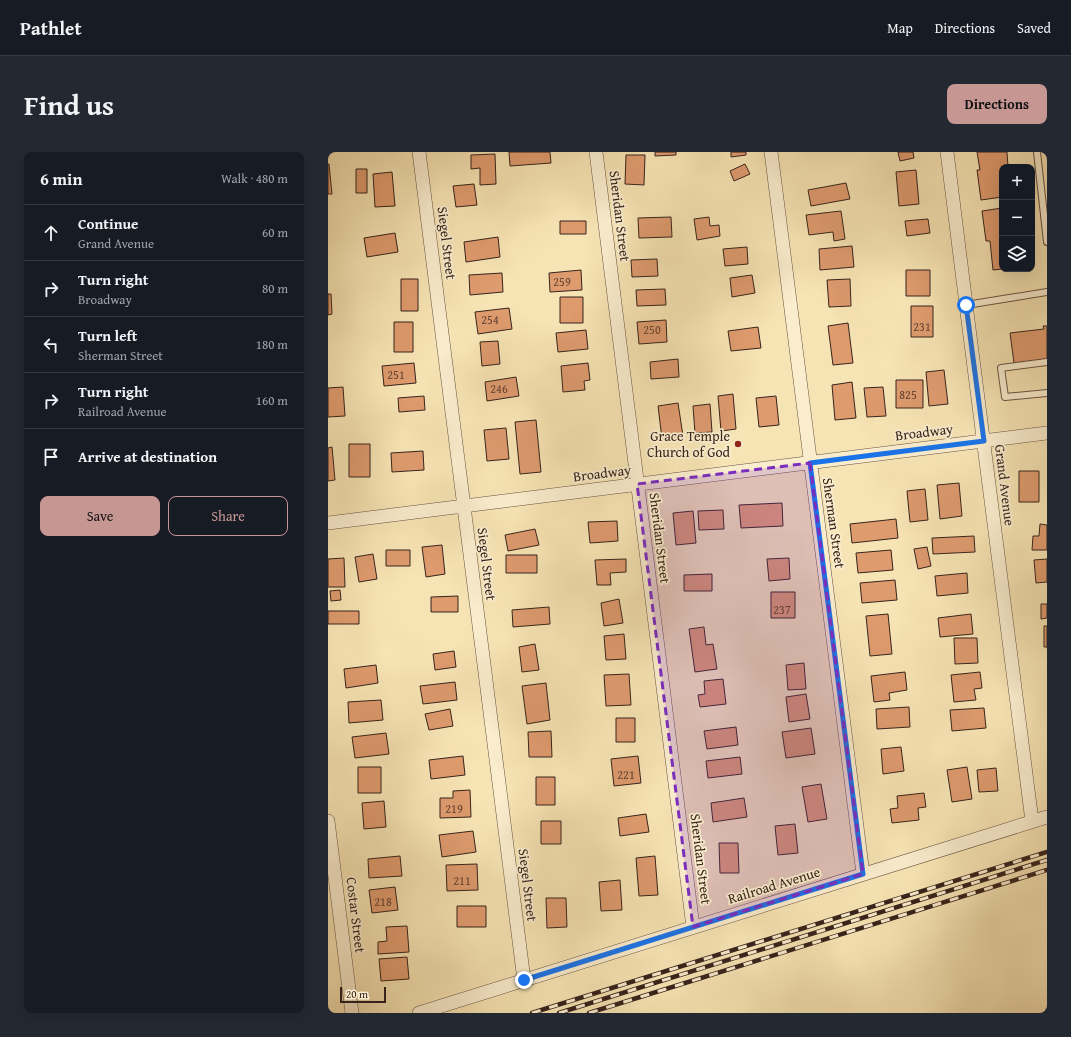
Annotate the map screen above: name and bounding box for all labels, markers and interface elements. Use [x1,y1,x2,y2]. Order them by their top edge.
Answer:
text: Pathlet [20,14,82,42]
text: Map [887,18,913,38]
text: Directions [935,18,995,38]
text: Saved [1017,18,1051,38]
text: Find us [24,84,114,125]
button: Directions [947,84,1047,124]
map controls [999,164,1035,272]
button: + [999,164,1035,200]
text: 6 min [40,166,82,191]
text: Walk · 480 m [221,169,288,188]
street label: Sheridan Street [605,169,636,263]
button: − [999,200,1035,236]
street label: Siegel Street [433,205,461,281]
text: Continue [78,213,139,234]
icon: ahead [40,222,62,244]
text: 60 m [262,223,288,242]
text: Grand Avenue [78,234,154,253]
button: layers [999,236,1035,272]
text: Turn right [78,269,149,290]
house number: 259 [553,273,571,290]
icon: right [40,278,62,300]
text: 80 m [262,279,288,298]
text: Broadway [78,290,132,309]
route start [957,296,975,314]
house number: 254 [481,311,499,328]
house number: 231 [913,318,931,335]
house number: 250 [643,321,661,338]
text: Turn left [78,325,137,346]
icon: left [40,334,62,356]
text: 180 m [256,335,288,354]
text: Sherman Street [78,346,163,365]
house number: 251 [387,366,405,383]
house number: 246 [490,380,508,397]
text: Turn right [78,381,149,402]
house number: 825 [899,386,917,403]
icon: right [40,390,62,412]
text: 160 m [256,391,288,410]
text: Railroad Avenue [78,402,167,421]
street label: Broadway [894,419,954,445]
place label: Grace Temple Church of God [647,426,731,462]
marker: Grace Temple Church of God [733,439,743,449]
street label: Grand Avenue [990,443,1020,527]
icon: arrive [40,446,62,468]
text: Arrive at destination [78,446,217,467]
street label: Broadway [572,460,632,486]
street label: Sherman Street [818,476,850,570]
street label: Sheridan Street [645,491,676,585]
button: Save [40,496,160,536]
button: Share [168,496,288,536]
street label: Siegel Street [473,526,501,602]
house number: 237 [773,601,791,618]
house number: 221 [617,766,635,783]
house number: 219 [445,800,463,817]
street label: Sheridan Street [686,812,717,906]
street label: Siegel Street [514,847,542,923]
street label: Railroad Avenue [725,861,823,909]
house number: 211 [453,872,471,889]
street label: Costar Street [341,876,371,954]
house number: 218 [374,893,392,910]
route end [515,971,533,989]
scale bar [340,985,386,1004]
text: 20 m [346,986,368,1002]

